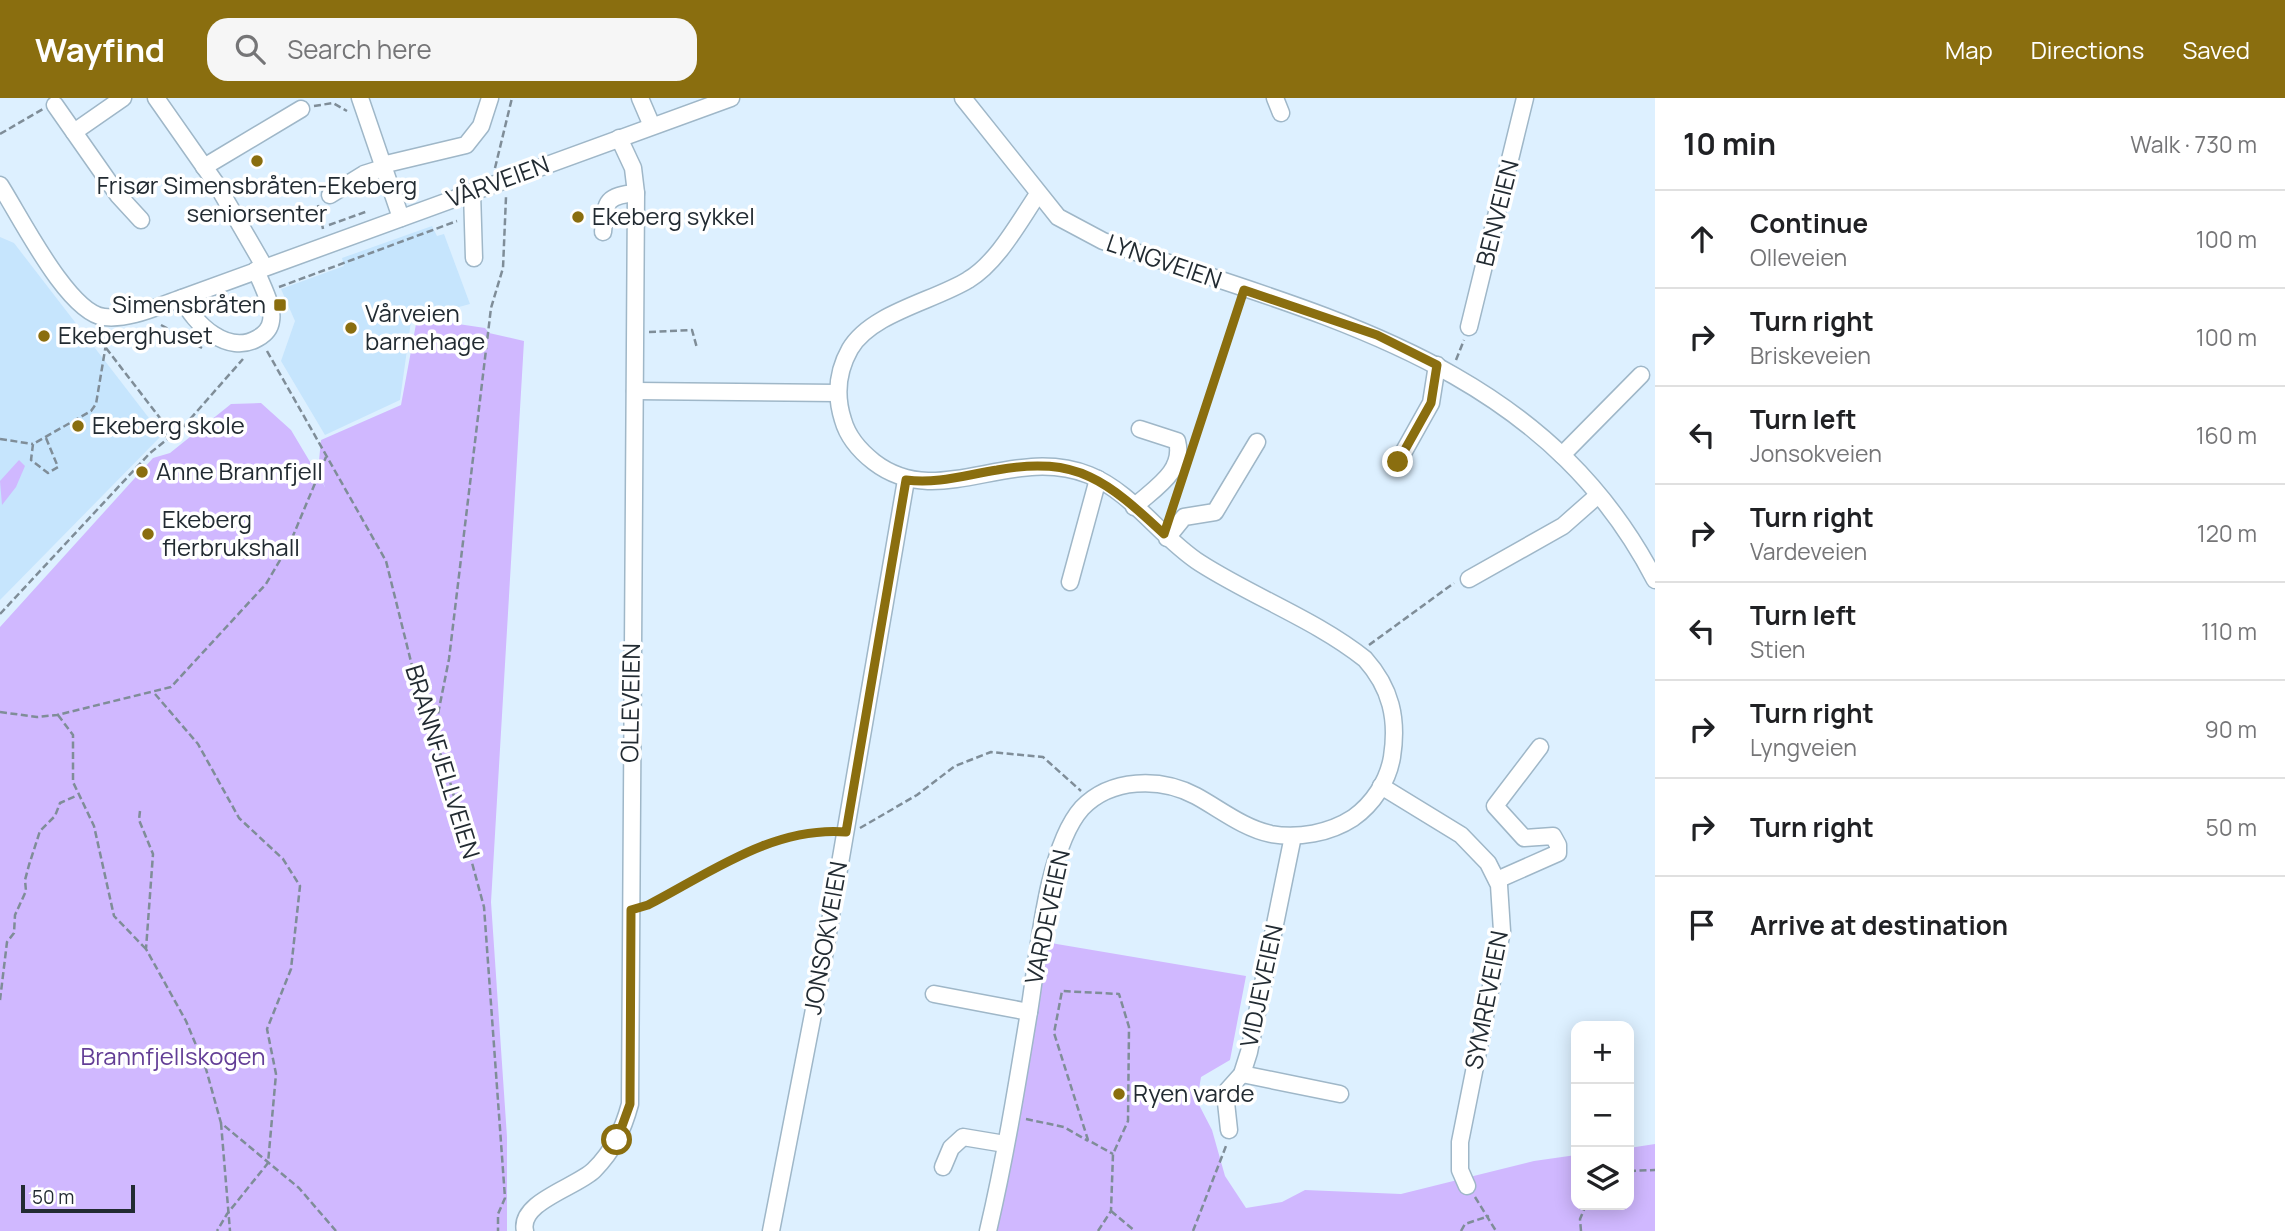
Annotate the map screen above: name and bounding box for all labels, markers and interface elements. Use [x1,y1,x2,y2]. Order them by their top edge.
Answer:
search box [207,18,697,81]
text: Wayfind [35,27,165,72]
icon: search [231,30,269,68]
text: Search here [287,31,432,67]
text: Map [1945,33,1993,66]
text: Directions [2031,33,2144,66]
text: Saved [2182,33,2250,66]
text: 10 min [1683,123,1776,164]
text: Walk · 730 m [2130,128,2257,160]
street label: VÅRVEIEN [442,147,553,214]
marker: Frisør Simensbråten-Ekeberg seniorsenter [249,153,265,169]
street label: BENVEIEN [1467,156,1526,269]
place label: Frisør Simensbråten-Ekeberg seniorsenter [97,168,417,229]
place label: Ekeberg sykkel [592,199,755,232]
text: Continue [1750,205,1868,241]
marker: Ekeberg sykkel [570,209,586,225]
icon: ahead [1683,220,1721,258]
text: 100 m [2196,223,2257,255]
street label: LYNGVEIEN [1103,225,1226,296]
text: Olleveien [1750,241,1847,273]
place label: Simensbråten [112,287,266,320]
place label: Vårveien barnehage [365,296,485,357]
marker: Simensbråten [272,297,288,313]
text: Turn right [1750,303,1874,339]
place label: Ekeberghuset [58,318,213,351]
icon: right [1683,318,1721,356]
marker: Vårveien barnehage [343,320,359,336]
text: 100 m [2196,321,2257,353]
marker: Ekeberghuset [36,328,52,344]
text: Briskeveien [1750,339,1871,371]
text: Turn left [1750,401,1857,437]
place label: Ekeberg skole [92,408,245,441]
icon: left [1683,416,1721,454]
marker: Ekeberg skole [70,418,86,434]
text: 160 m [2196,419,2257,451]
text: Jonsokveien [1750,437,1882,469]
route end [1382,446,1413,477]
place label: Anne Brannfjell [156,454,323,487]
marker: Anne Brannfjell [134,464,150,480]
text: Turn right [1750,499,1874,535]
place label: Ekeberg flerbrukshall [162,502,300,563]
icon: right [1683,514,1721,552]
text: 120 m [2197,517,2257,549]
marker: Ekeberg flerbrukshall [140,526,156,542]
text: Vardeveien [1750,535,1867,567]
text: Turn left [1750,597,1857,633]
icon: left [1683,612,1721,650]
text: 110 m [2201,615,2257,647]
text: Stien [1750,633,1806,665]
street label: OLLEVEIEN [612,643,647,763]
street label: BRANNFJELLVEIEN [398,661,489,862]
text: Turn right [1750,695,1874,731]
icon: right [1683,710,1721,748]
text: 90 m [2205,713,2257,745]
text: Lyngveien [1750,731,1857,763]
icon: right [1683,808,1721,846]
text: Turn right [1750,809,1874,845]
text: 50 m [2206,811,2257,843]
street label: VARDEVEIEN [1016,846,1077,987]
street label: JONSOKVEIEN [795,858,854,1017]
icon: arrive [1683,906,1721,944]
text: Arrive at destination [1750,907,2008,943]
street label: VIDJEVEIEN [1231,921,1290,1050]
street label: SYMREVEIEN [1456,928,1515,1072]
map controls [1571,1021,1634,1210]
button: + [1571,1021,1634,1084]
park label: Brannfjellskogen [80,1039,266,1072]
place label: Ryen varde [1133,1076,1255,1109]
button: − [1571,1084,1634,1147]
marker: Ryen varde [1111,1086,1127,1102]
route start [601,1124,632,1155]
button: layers [1571,1147,1634,1210]
scale bar [21,1182,135,1214]
text: 50 m [32,1184,74,1210]

